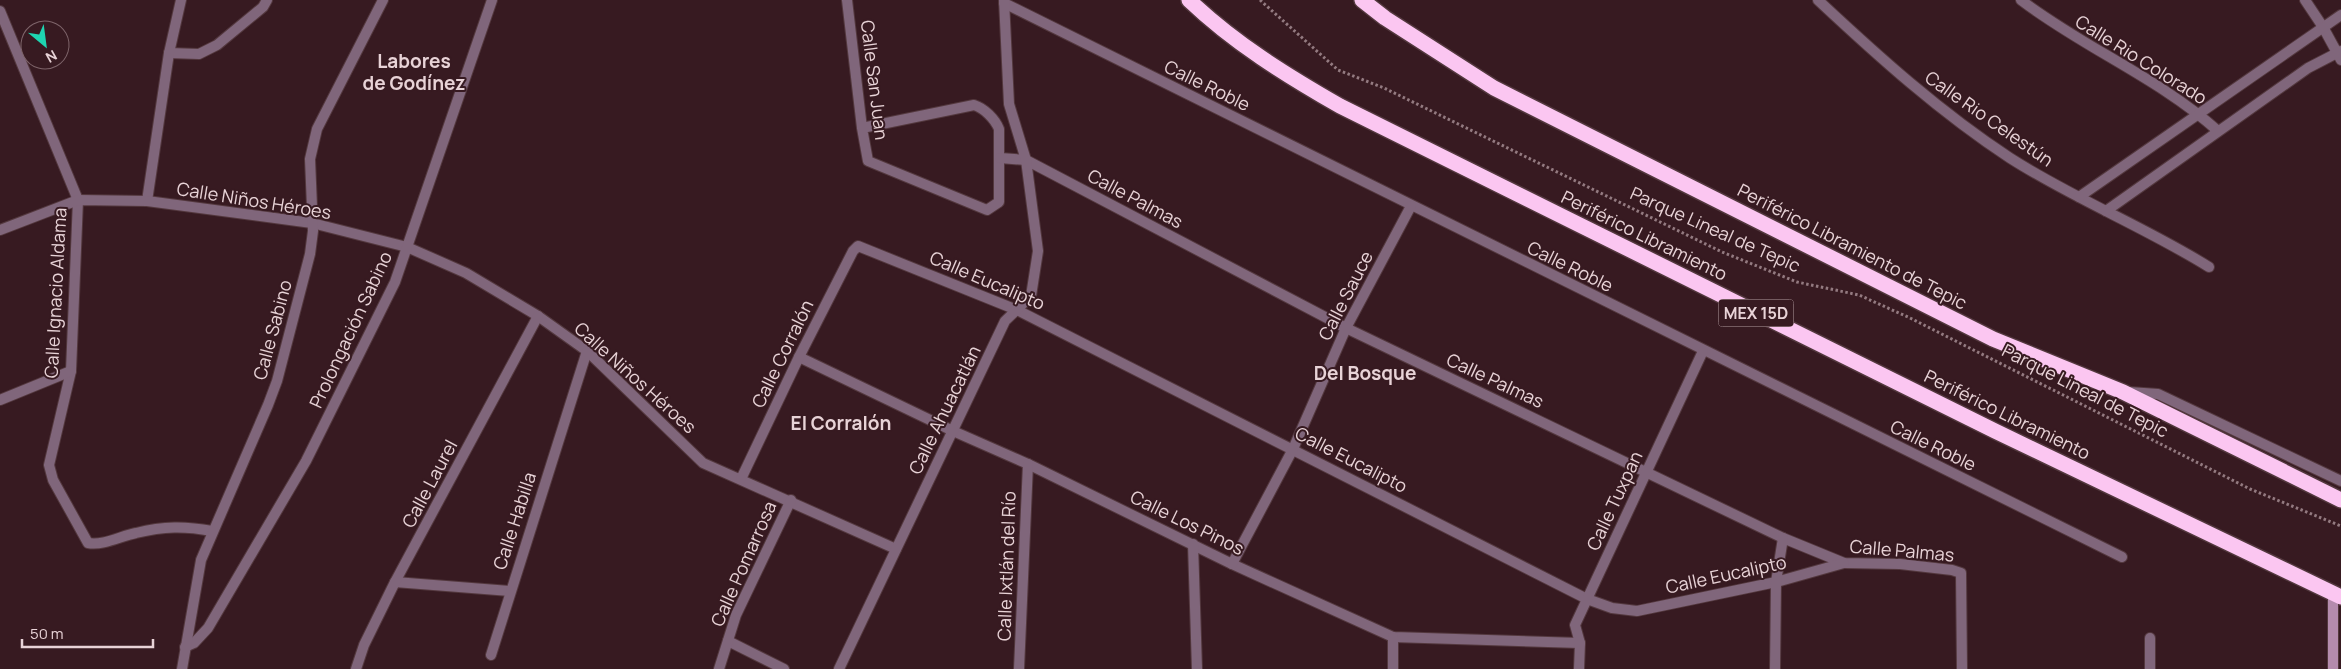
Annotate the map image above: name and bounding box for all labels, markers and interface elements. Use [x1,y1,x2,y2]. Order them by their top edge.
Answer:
street label: Calle Rio Colorado [2071,9,2212,109]
street label: Calle San Juan [856,19,894,141]
north arrow [20,20,70,70]
text: N [43,46,61,68]
district label: Labores de Godínez [363,48,465,96]
street label: Calle Roble [1160,54,1254,116]
street label: Calle Rio Celestún [1921,65,2058,171]
street label: Calle Palmas [1084,163,1187,233]
street label: Calle Niños Héroes [175,176,333,224]
street label: Periférico Libramiento de Tepic [1734,178,1971,315]
street label: Parque Lineal de Tepic [1627,181,1804,277]
street label: Periférico Libramiento [1558,184,1731,286]
street label: Calle Ignacio Aldama [39,207,71,379]
street label: Calle Roble [1523,235,1617,297]
street label: Calle Eucalipto [926,245,1049,315]
street label: Prolongación Sabino [303,247,397,412]
street label: Calle Sauce [1312,247,1378,344]
street label: Calle Sabino [247,277,297,382]
street label: Calle Corralón [746,296,819,411]
road number: MEX 15D [1718,300,1794,326]
street label: Calle Niños Héroes [570,316,702,438]
street label: Parque Lineal de Tepic [1998,338,2173,443]
street label: Calle Ahuacatlán [903,341,986,478]
street label: Calle Palmas [1443,347,1548,413]
district label: Del Bosque [1314,360,1416,386]
street label: Periférico Libramiento [1921,363,2094,465]
district label: El Corralón [791,410,891,436]
street label: Calle Roble [1886,414,1980,476]
street label: Calle Eucalipto [1291,421,1412,498]
street label: Calle Laurel [396,435,462,532]
street label: Calle Tuxpan [1581,447,1648,554]
street label: Calle Habilla [487,469,541,572]
street label: Calle Los Pinos [1126,484,1248,560]
street label: Calle Ixtlán del Río [991,491,1021,641]
street label: Calle Pomarrosa [705,497,781,630]
street label: Calle Palmas [1849,533,1955,567]
street label: Calle Eucalipto [1663,550,1788,599]
scale bar [22,616,154,648]
text: 50 m [30,623,64,644]

